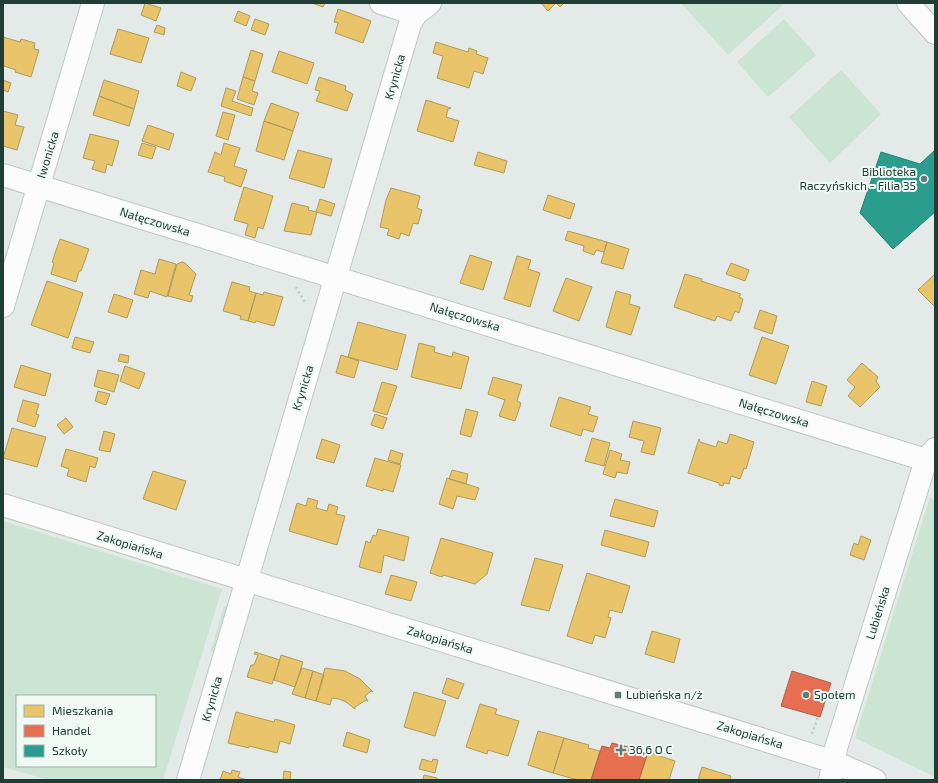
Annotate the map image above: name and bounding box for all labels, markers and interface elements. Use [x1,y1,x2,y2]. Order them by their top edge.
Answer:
street label: Krynicka [381,52,407,101]
street label: Iwonicka [33,130,61,180]
place label: Biblioteka Raczyńskich - Filia 35 [800,164,916,192]
marker: Biblioteka Raczyńskich - Filia 35 [919,174,929,184]
street label: Nałęczowska [118,204,192,238]
street label: Nałęczowska [428,299,502,333]
street label: Krynicka [289,363,316,412]
street label: Nałęczowska [737,395,811,429]
street label: Zakopiańska [96,527,165,561]
street label: Lubieńska [862,584,892,641]
street label: Zakopiańska [406,622,475,656]
street label: Krynicka [198,674,224,723]
place label: Lubieńska n/ż [626,687,703,701]
place label: Społem [814,687,855,701]
marker: Lubieńska n/ż [613,690,623,700]
marker: Społem [801,690,811,700]
legend [16,695,156,767]
text: Mieszkania [52,703,113,717]
street label: Zakopiańska [716,717,785,751]
text: Handel [52,723,91,737]
place label: 36,6 O C [629,742,673,756]
text: Szkoły [52,743,88,757]
marker: 36,6 O C [616,745,626,755]

